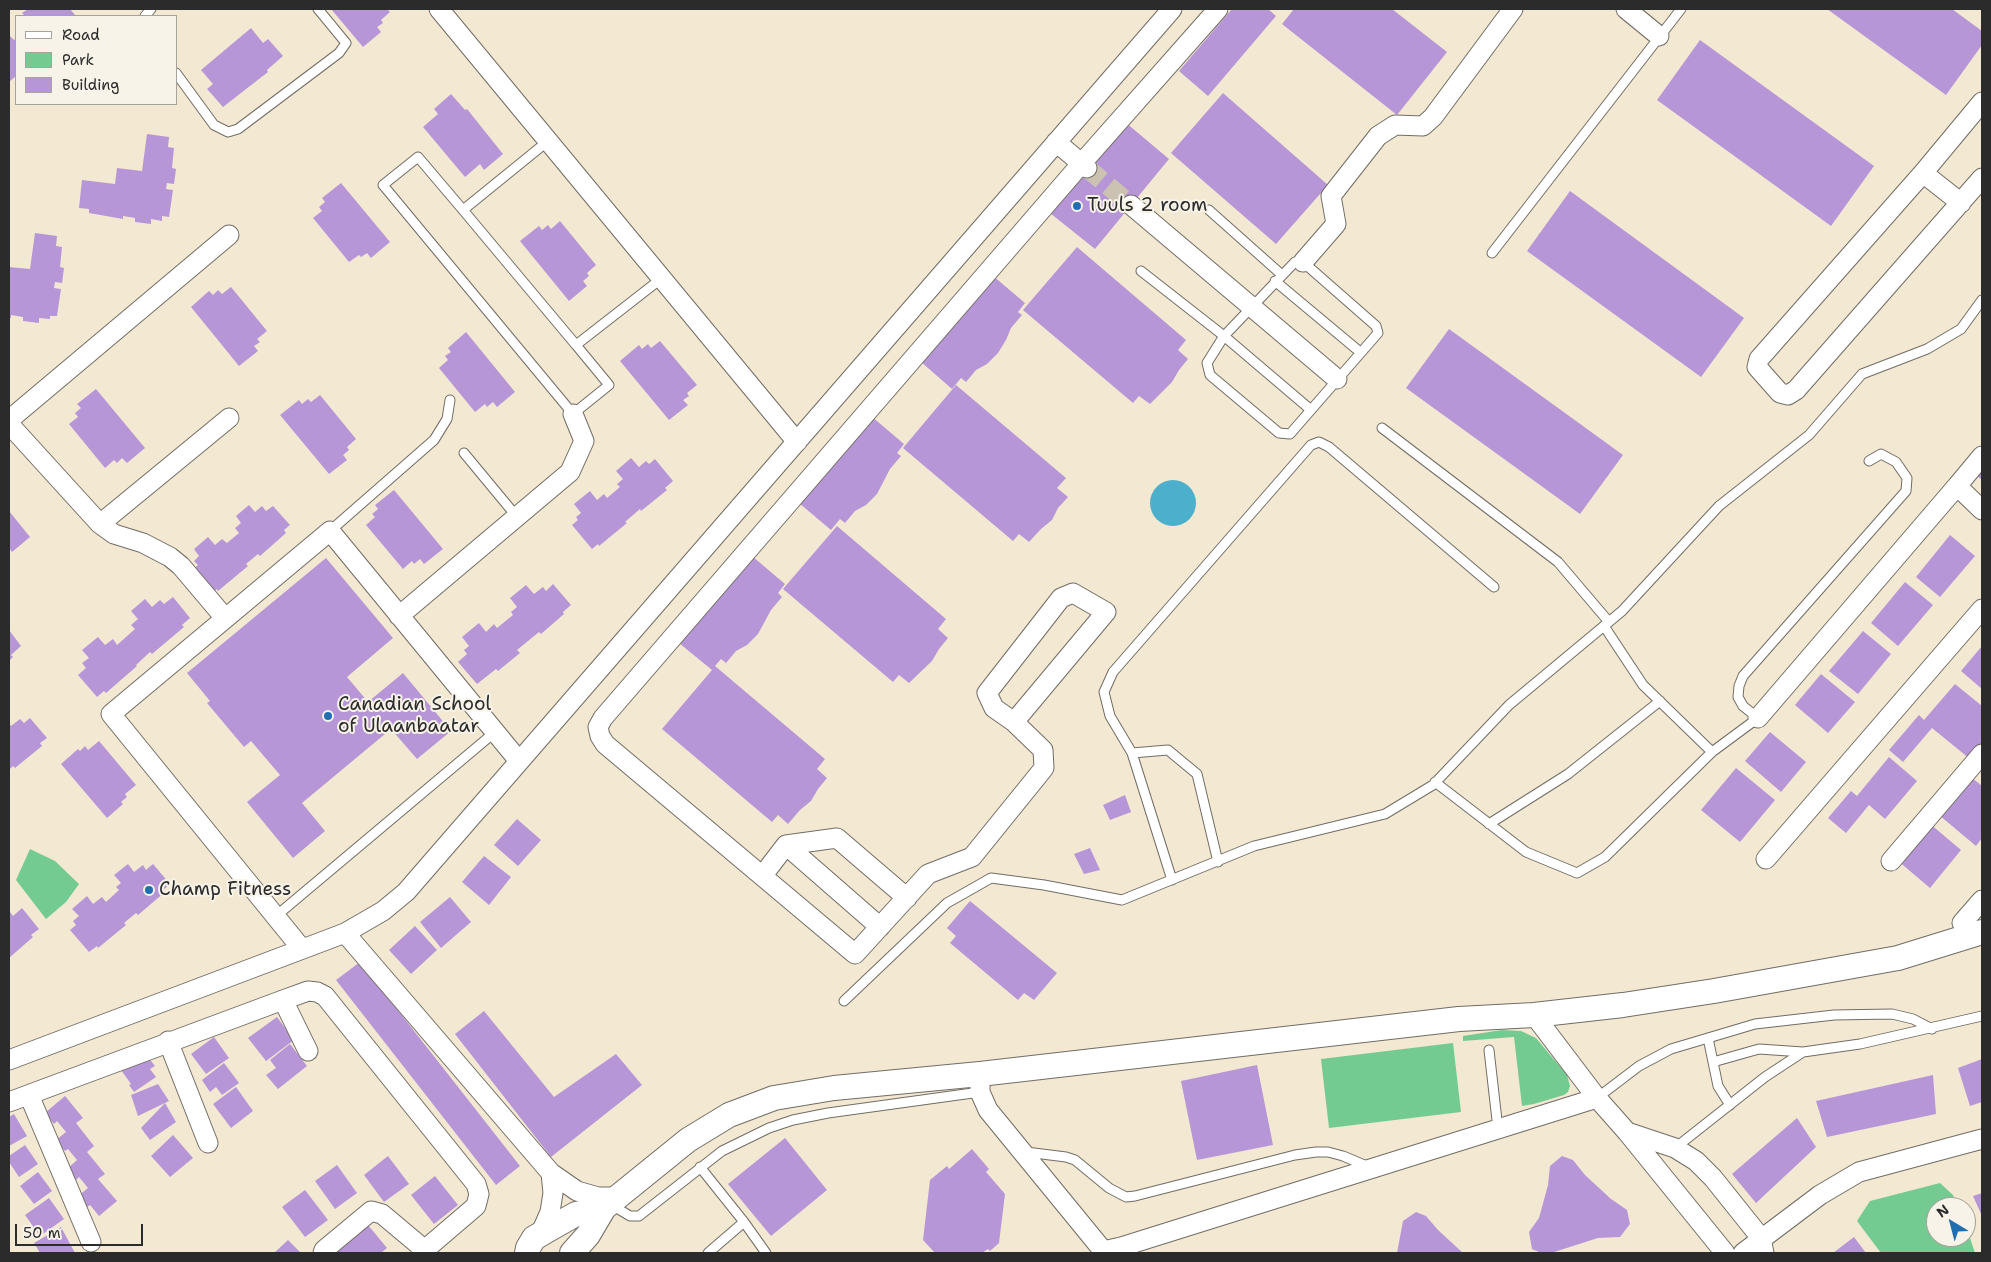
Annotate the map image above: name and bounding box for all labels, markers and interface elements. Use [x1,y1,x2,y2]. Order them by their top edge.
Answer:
legend [15,15,178,105]
text: Road [62,25,100,45]
text: Park [62,50,94,70]
text: Building [62,75,119,95]
place label: Tuuls 2 room [1087,195,1207,217]
marker: Tuuls 2 room [1071,200,1083,212]
place label: Canadian School of Ulaanbaatar [338,694,491,738]
marker: Canadian School of Ulaanbaatar [322,710,334,722]
place label: Champ Fitness [159,879,291,901]
marker: Champ Fitness [143,884,155,896]
north arrow [1926,1197,1976,1247]
text: N [1933,1200,1952,1221]
scale bar [18,1214,145,1246]
text: 50 m [23,1223,61,1243]

